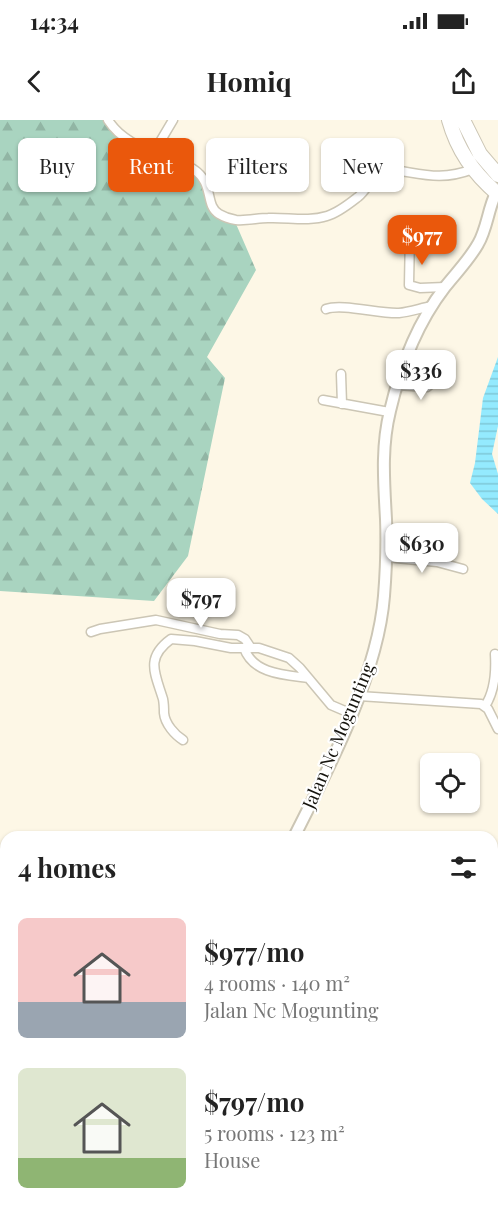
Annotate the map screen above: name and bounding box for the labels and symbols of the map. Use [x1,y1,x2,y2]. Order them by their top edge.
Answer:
pin: $977 [386,215,458,266]
pin: $336 [385,350,457,401]
pin: $630 [386,523,458,574]
pin: $797 [165,578,237,629]
street label: Jalan Nc Mogunting [296,658,380,813]

